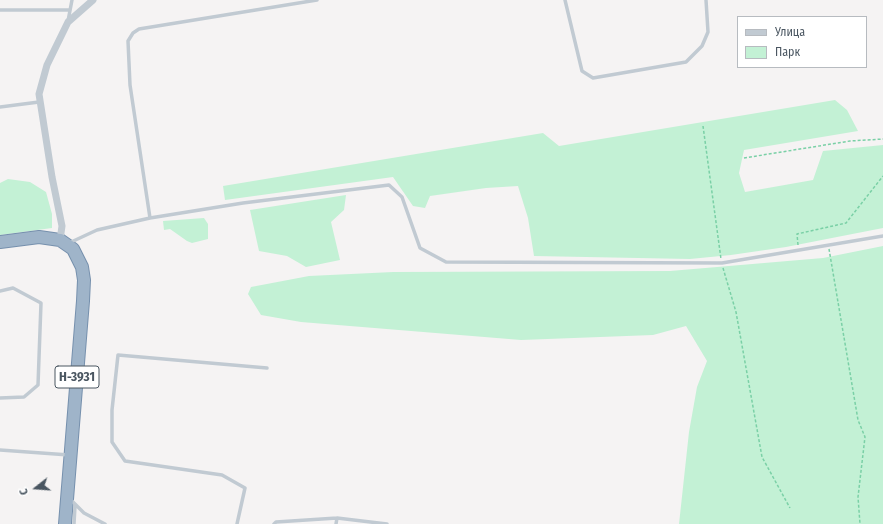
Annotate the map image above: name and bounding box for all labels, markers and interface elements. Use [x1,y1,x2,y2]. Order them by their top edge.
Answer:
legend [737,16,867,68]
text: Улица [775,25,805,39]
text: Парк [775,45,800,59]
road number: Н-3931 [55,366,99,388]
north arrow [16,468,56,508]
text: С [17,487,31,496]

